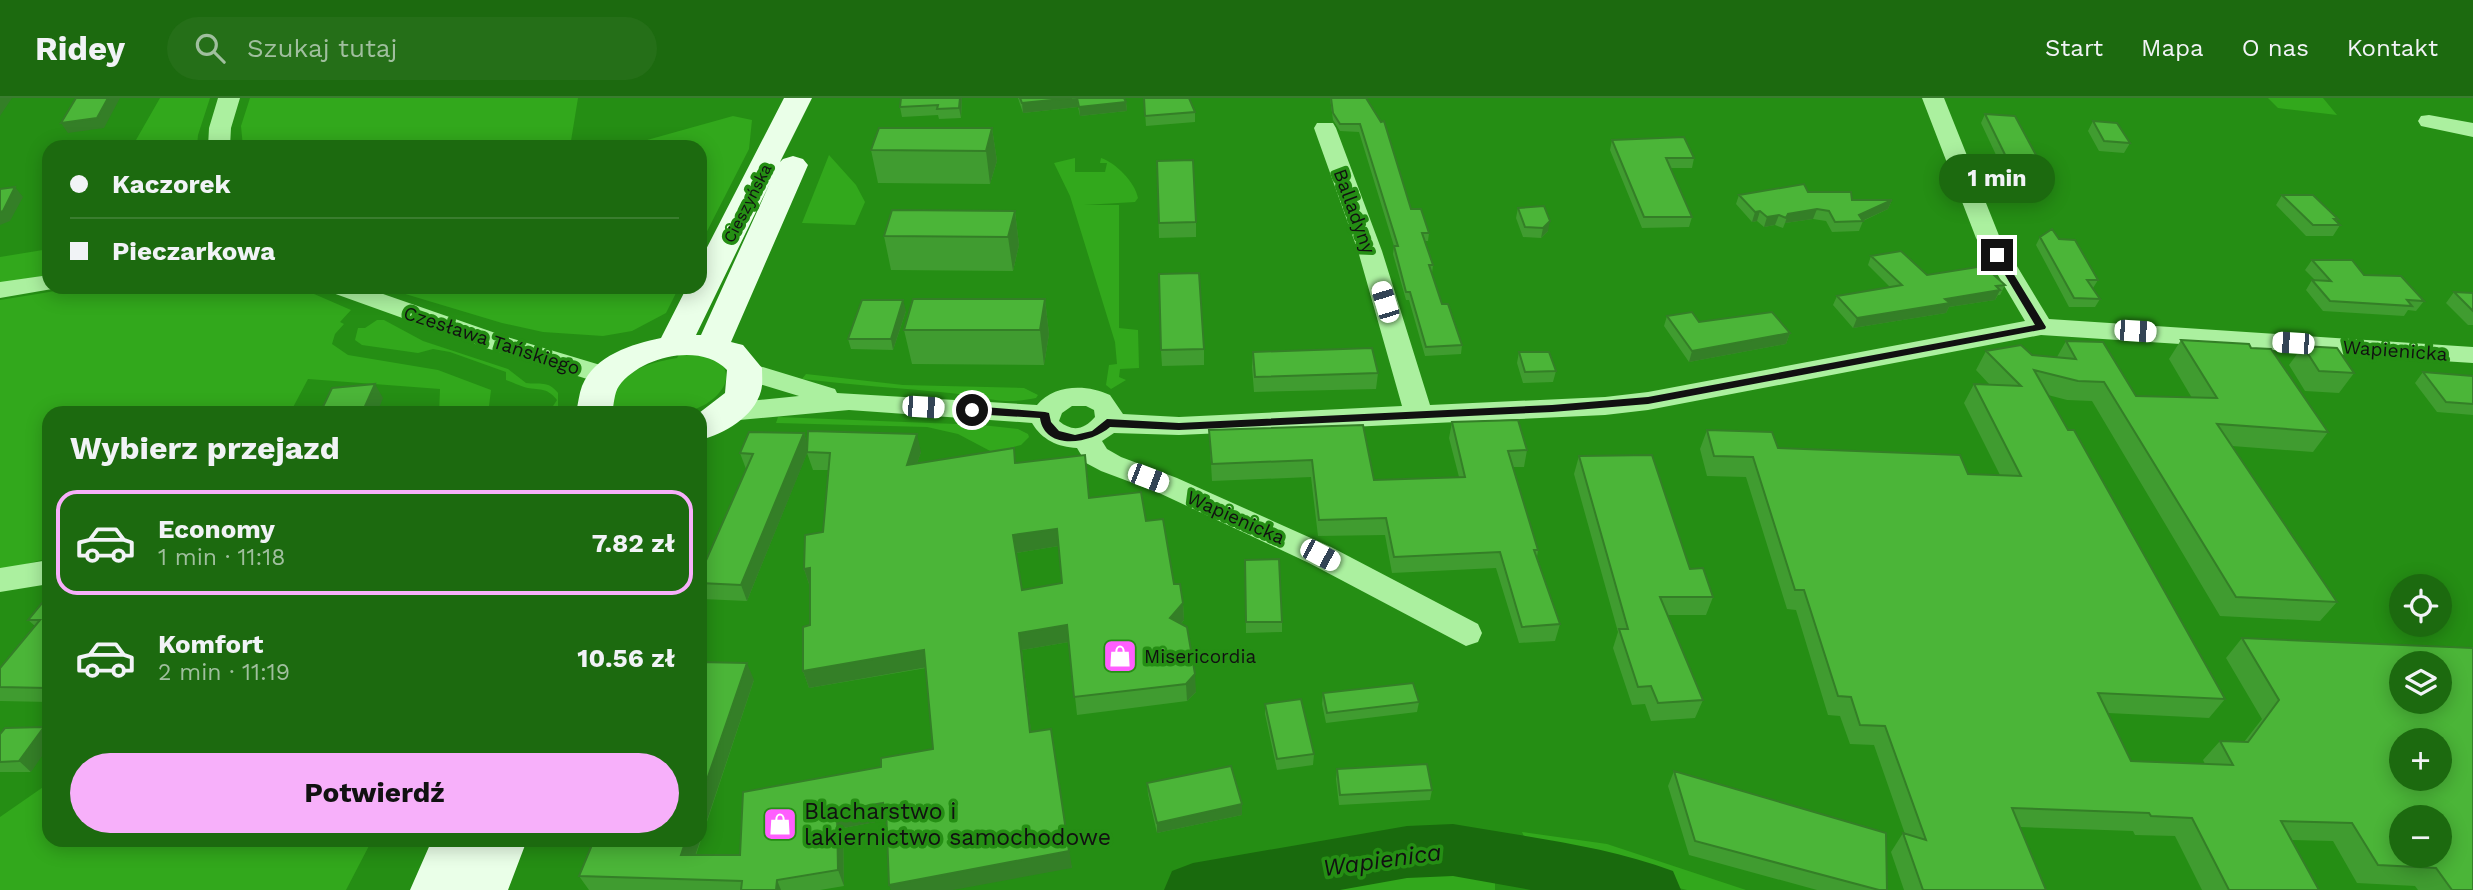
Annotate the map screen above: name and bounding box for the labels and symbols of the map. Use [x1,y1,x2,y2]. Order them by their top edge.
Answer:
callout: 1 min [1939,153,2055,202]
street label: Cieszyńska [719,161,775,246]
street label: Balladyny [1329,166,1381,257]
route end [1981,239,2013,271]
car [1369,279,1402,325]
street label: Czesława Tańskiego [401,301,583,380]
car [2114,319,2157,343]
car [2272,331,2315,355]
street label: Wapienicka [2342,335,2448,366]
route start [956,394,988,426]
car [902,395,945,419]
car [1125,461,1172,495]
street label: Wapienicka [1183,486,1289,549]
car [1297,536,1344,574]
shop icon: Misericordia [1101,637,1139,675]
place label: Misericordia [1144,645,1257,668]
place label: Blacharstwo i lakiernictwo samochodowe [804,798,1111,851]
shop icon: Blacharstwo i lakiernictwo samochodowe [761,805,799,843]
water label: Wapienica [1321,838,1443,882]

